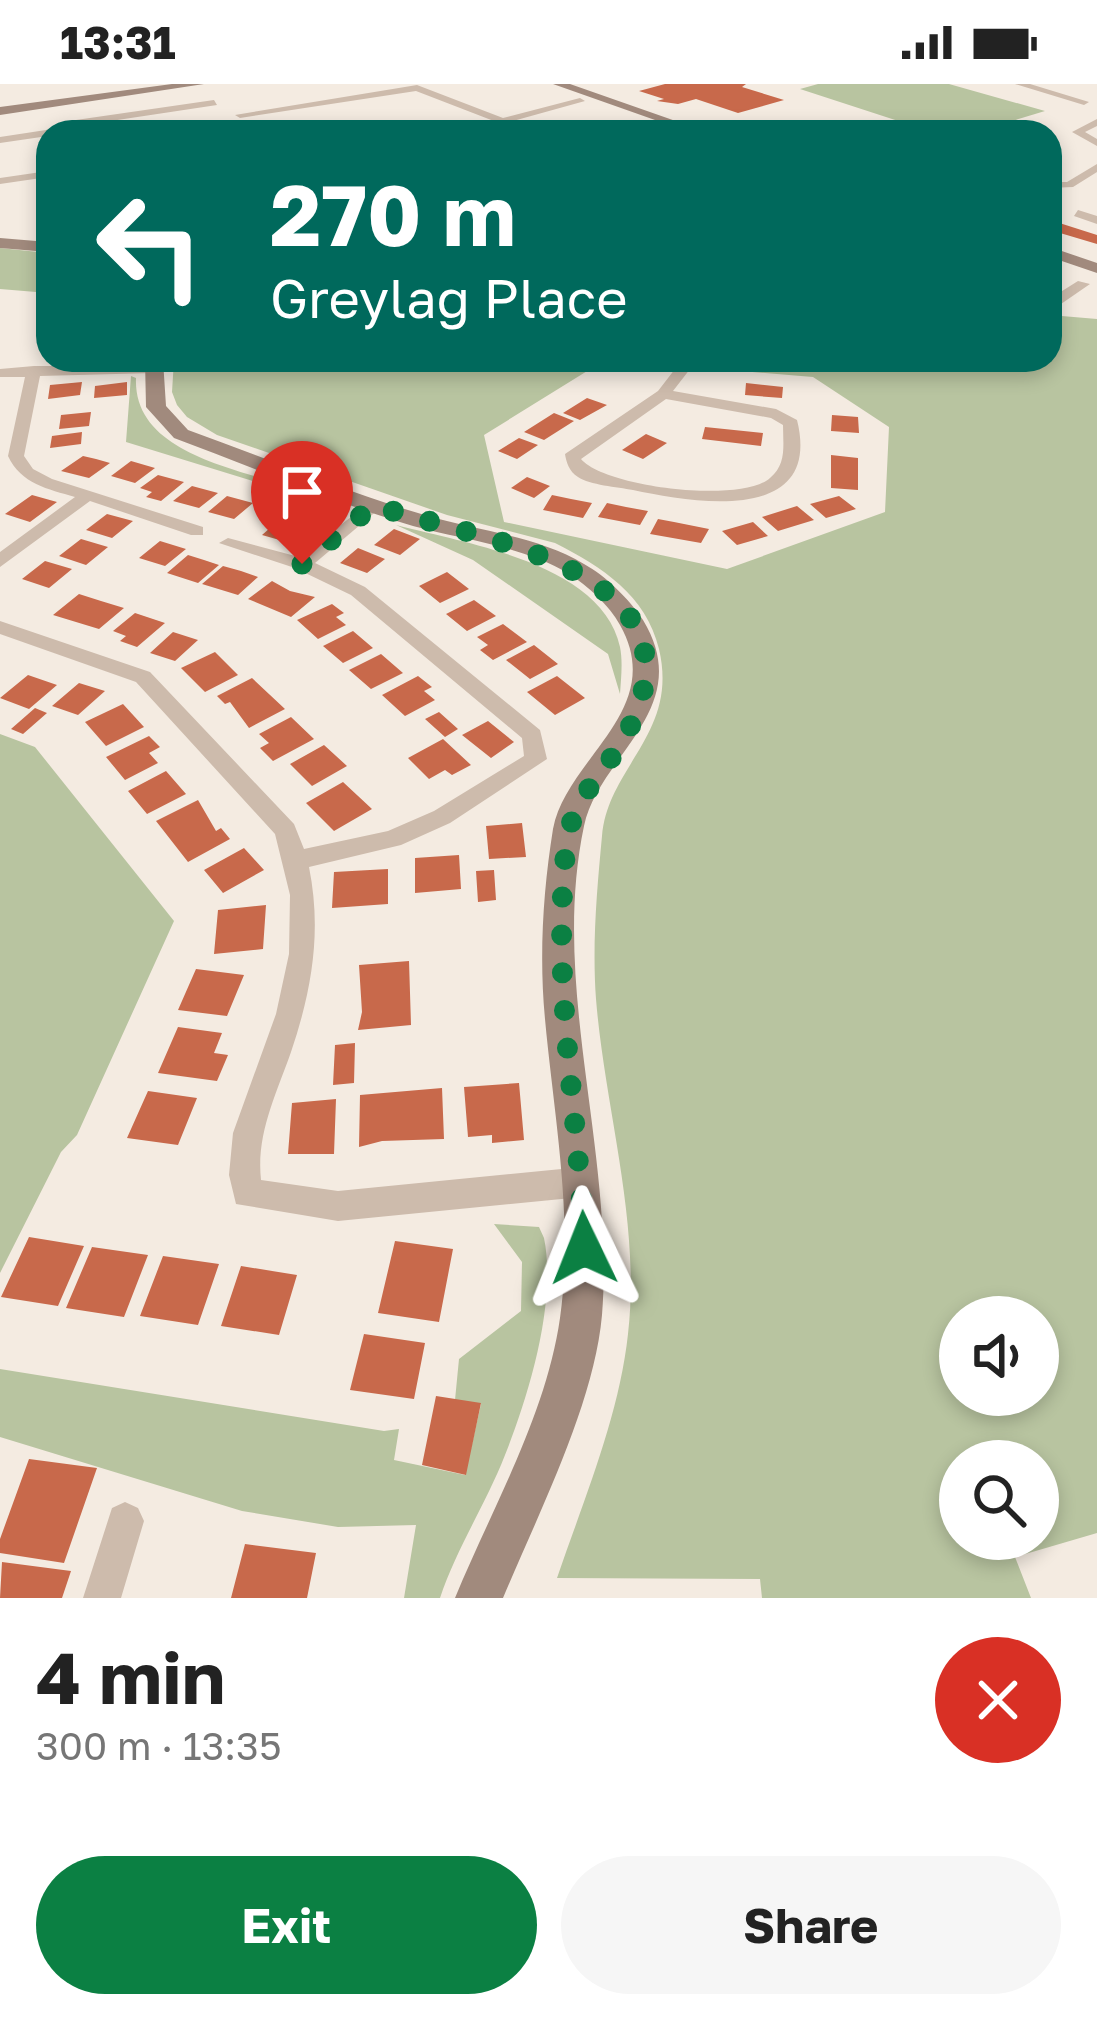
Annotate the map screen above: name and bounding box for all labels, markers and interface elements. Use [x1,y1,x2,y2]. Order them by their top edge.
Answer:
text: 13:31 [60,15,176,69]
text: 270 m [270,164,516,264]
icon: left [72,168,228,324]
text: Greylag Place [270,265,627,330]
pin [251,441,353,564]
icon: arrive [269,459,335,525]
position arrow [521,1185,647,1311]
map controls [939,1296,1059,1560]
button: sound [939,1296,1059,1416]
button: search [939,1440,1059,1560]
text: 4 min [36,1633,225,1720]
button: close [935,1637,1061,1763]
text: 300 m · 13:35 [36,1722,282,1769]
button: Exit [36,1856,537,1994]
button: Share [561,1856,1061,1994]

